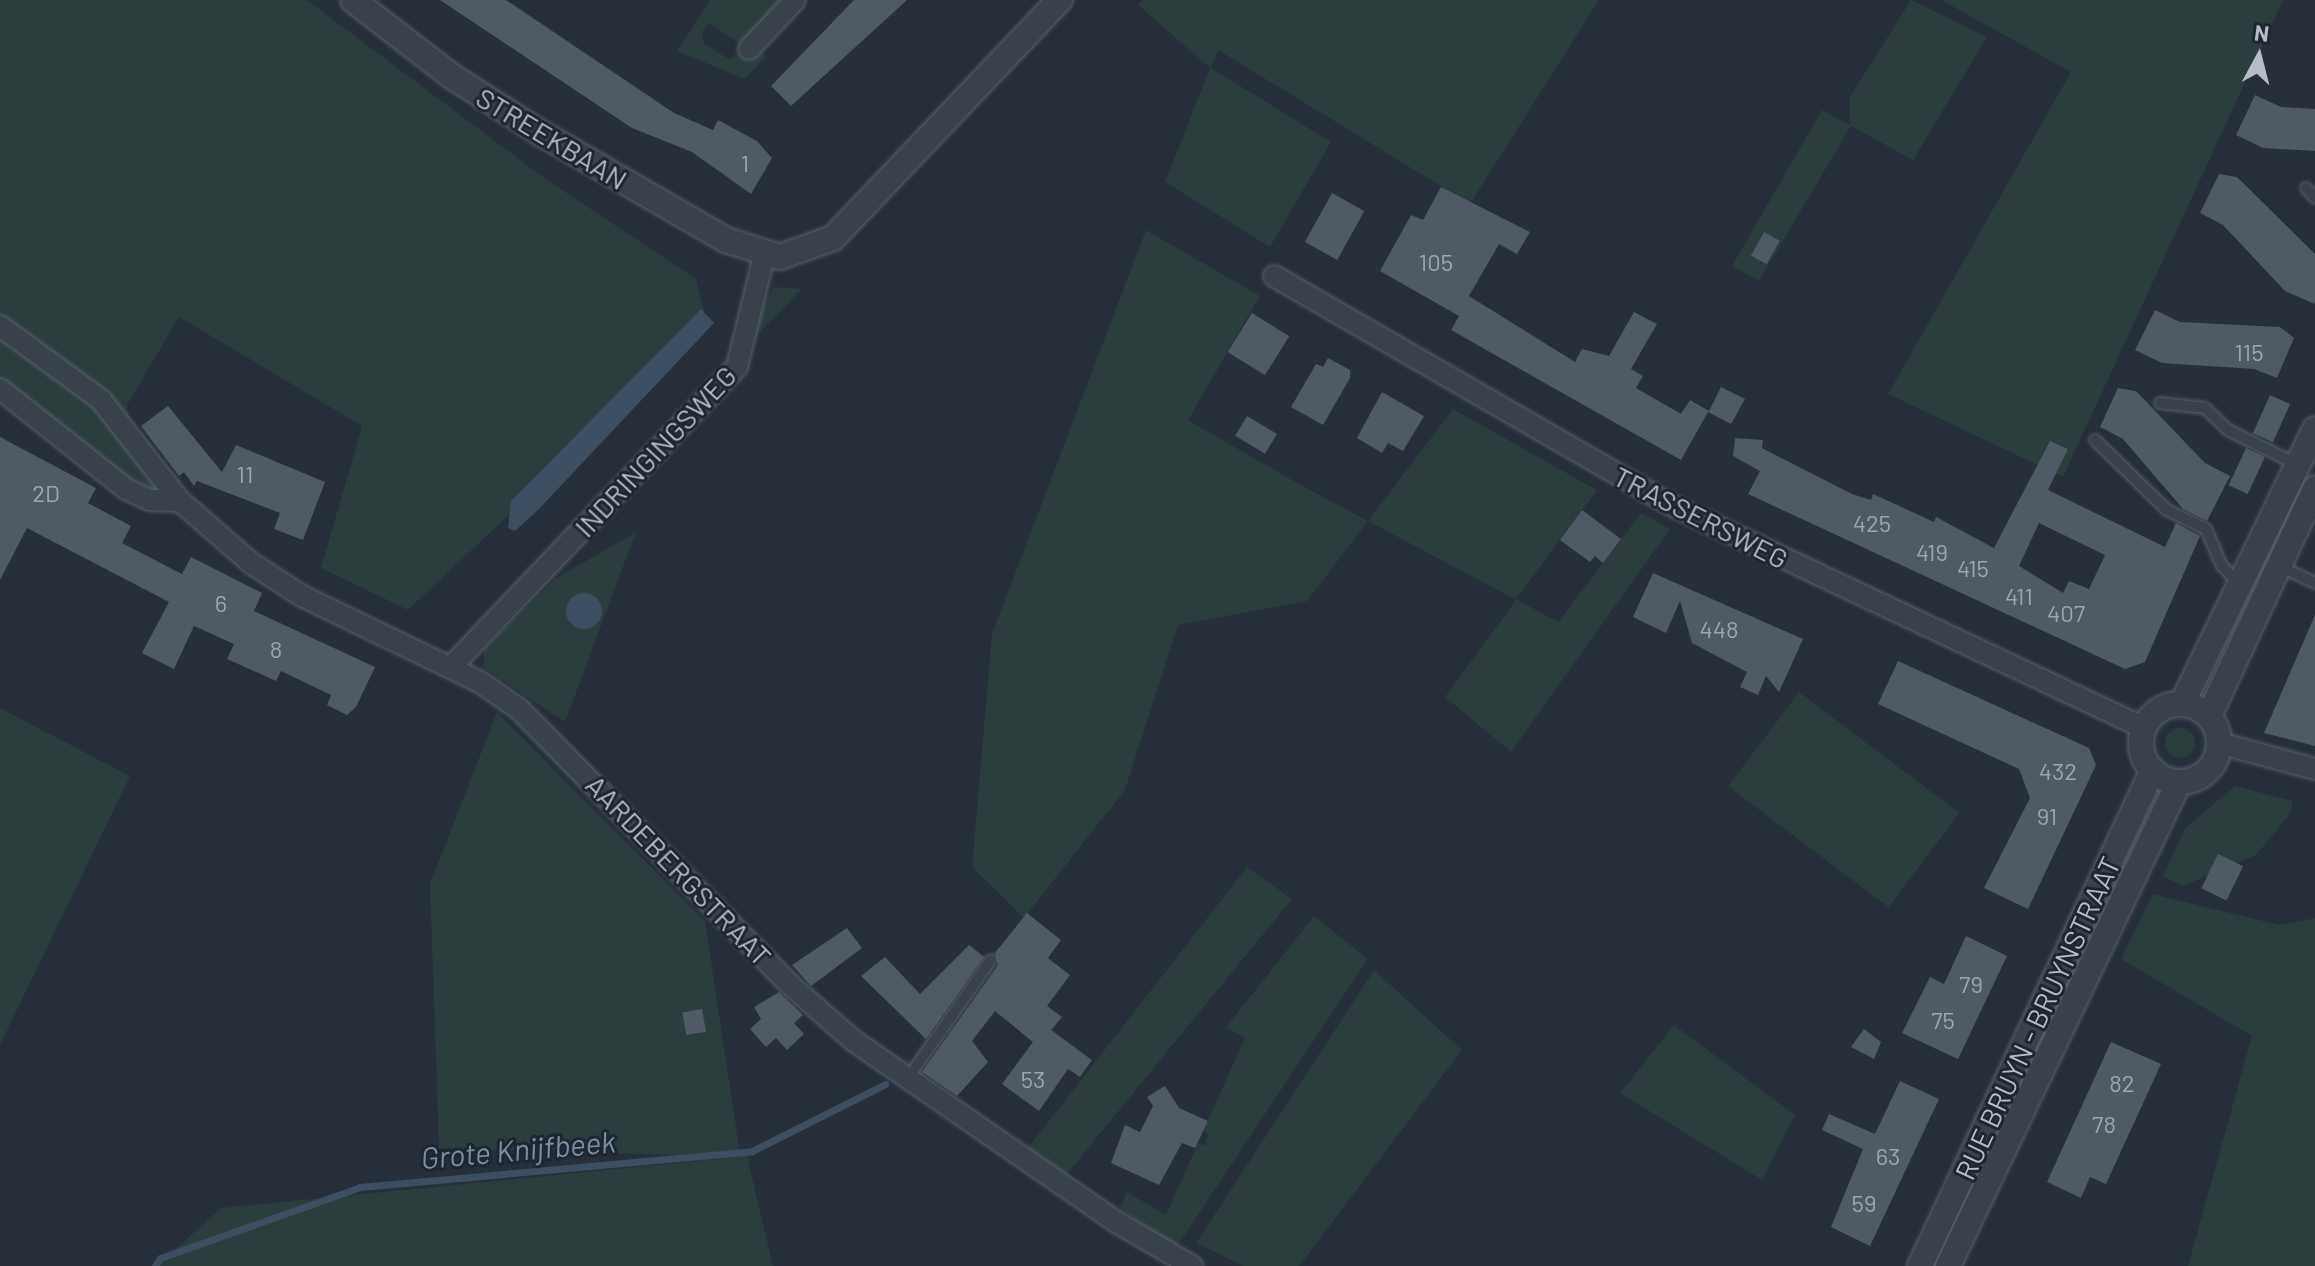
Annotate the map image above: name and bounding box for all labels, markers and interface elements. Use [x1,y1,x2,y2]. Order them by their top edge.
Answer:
north arrow [2219,16,2299,96]
text: N [2253,18,2271,46]
street label: STREEKBAAN [471,80,633,196]
house number: 1 [741,149,749,177]
house number: 105 [1419,248,1453,276]
house number: 115 [2234,338,2264,366]
street label: INDRINGINGSWEG [567,359,743,543]
street label: TRASSERSWEG [1608,459,1794,575]
house number: 11 [237,460,253,488]
house number: 2D [32,479,60,507]
house number: 425 [1853,509,1891,537]
house number: 419 [1916,538,1948,566]
house number: 415 [1957,554,1989,582]
house number: 411 [2005,582,2033,610]
house number: 6 [215,589,227,617]
house number: 407 [2047,599,2085,627]
house number: 448 [1700,615,1738,643]
house number: 8 [270,635,282,663]
house number: 432 [2039,757,2077,785]
street label: AARDEBERGSTRAAT [579,768,779,972]
house number: 91 [2037,802,2057,830]
street label: RUE BRUYN - BRUYNSTRAAT [1947,851,2127,1185]
house number: 79 [1959,970,1983,998]
house number: 75 [1931,1006,1955,1034]
house number: 53 [1021,1065,1045,1093]
house number: 82 [2109,1069,2135,1097]
house number: 78 [2092,1110,2116,1138]
water label: Grote Knijfbeek [419,1123,617,1175]
house number: 63 [1876,1142,1900,1170]
house number: 59 [1852,1189,1876,1217]

